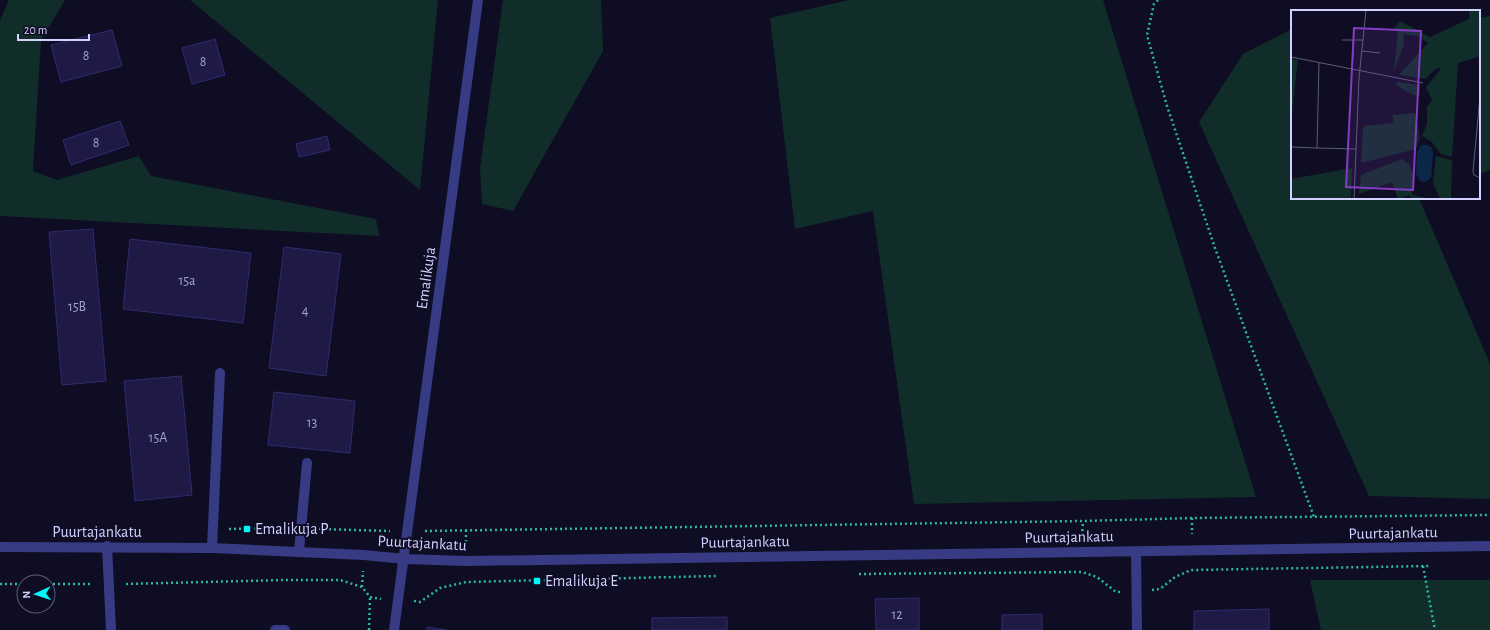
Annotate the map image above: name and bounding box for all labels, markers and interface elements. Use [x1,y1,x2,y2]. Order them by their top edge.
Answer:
inset map [1291,10,1480,199]
scale bar [18,16,89,42]
text: 20 m [24,24,47,36]
house number: 8 [83,49,89,63]
house number: 8 [200,55,206,69]
house number: 8 [93,136,99,150]
street label: Emalikuja [414,246,439,310]
house number: 15a [178,274,196,288]
house number: 15B [68,300,86,314]
house number: 4 [302,304,309,318]
house number: 13 [307,416,318,430]
house number: 15A [149,431,167,445]
place label: Emalikuja P [255,521,329,538]
street label: Puurtajankatu [52,524,142,541]
marker: Emalikuja P [242,524,252,534]
street label: Puurtajankatu [1348,524,1438,543]
street label: Puurtajankatu [1024,528,1114,547]
street label: Puurtajankatu [377,533,467,554]
street label: Puurtajankatu [700,533,790,552]
place label: Emalikuja E [545,573,618,590]
north arrow [16,574,56,614]
marker: Emalikuja E [532,576,542,586]
text: N [21,590,32,599]
house number: 12 [891,608,903,622]

